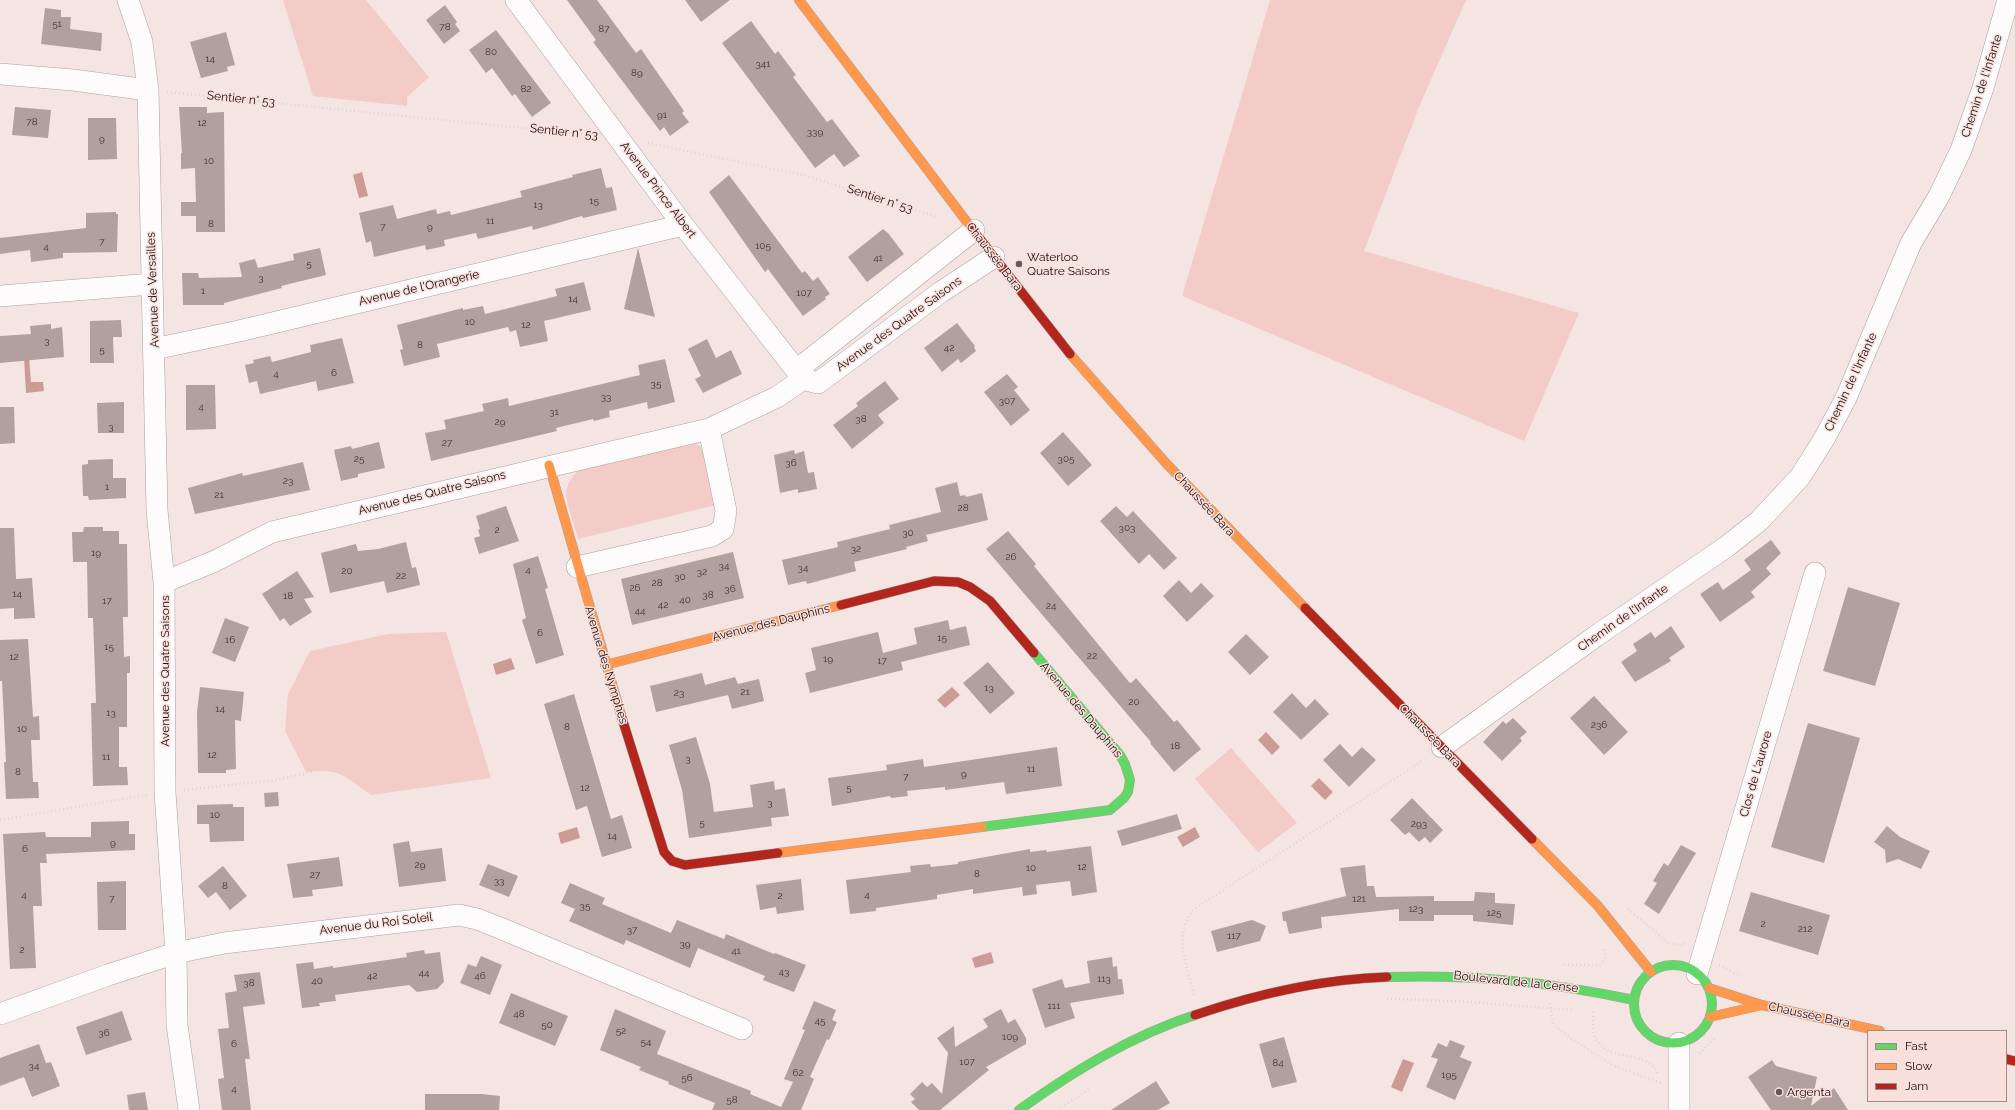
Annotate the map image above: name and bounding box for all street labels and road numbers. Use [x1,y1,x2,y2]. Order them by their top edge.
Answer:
street label: Chemin de l'Infante [1959,33,2005,139]
street label: Sentier n° 53 [206,88,276,110]
street label: Sentier n° 53 [529,121,599,143]
street label: Avenue Prince Albert [617,139,699,241]
street label: Sentier n° 53 [845,182,915,216]
street label: Chaussée Bara [963,220,1025,294]
street label: Avenue de Versailles [144,232,162,348]
street label: Avenue de l'Orangerie [357,267,481,309]
street label: Avenue des Quatre Saisons [834,274,964,374]
street label: Chemin de l'Infante [1822,330,1880,434]
street label: Avenue des Quatre Saisons [357,468,507,518]
street label: Chaussée Bara [1170,469,1238,539]
street label: Chemin de l'Infante [1575,581,1671,655]
street label: Avenue des Quatre Saisons [158,595,172,747]
street label: Avenue des Dauphins [711,601,831,645]
street label: Avenue des Nymphes [581,604,631,726]
street label: Avenue des Dauphins [1037,659,1125,761]
street label: Chaussée Bara [1396,701,1464,771]
street label: Clos de L'aurore [1737,729,1775,819]
street label: Avenue du Roi Soleil [319,910,433,938]
street label: Boulevard de la Cense [1453,968,1579,996]
street label: Chaussée Bara [1767,999,1851,1031]

